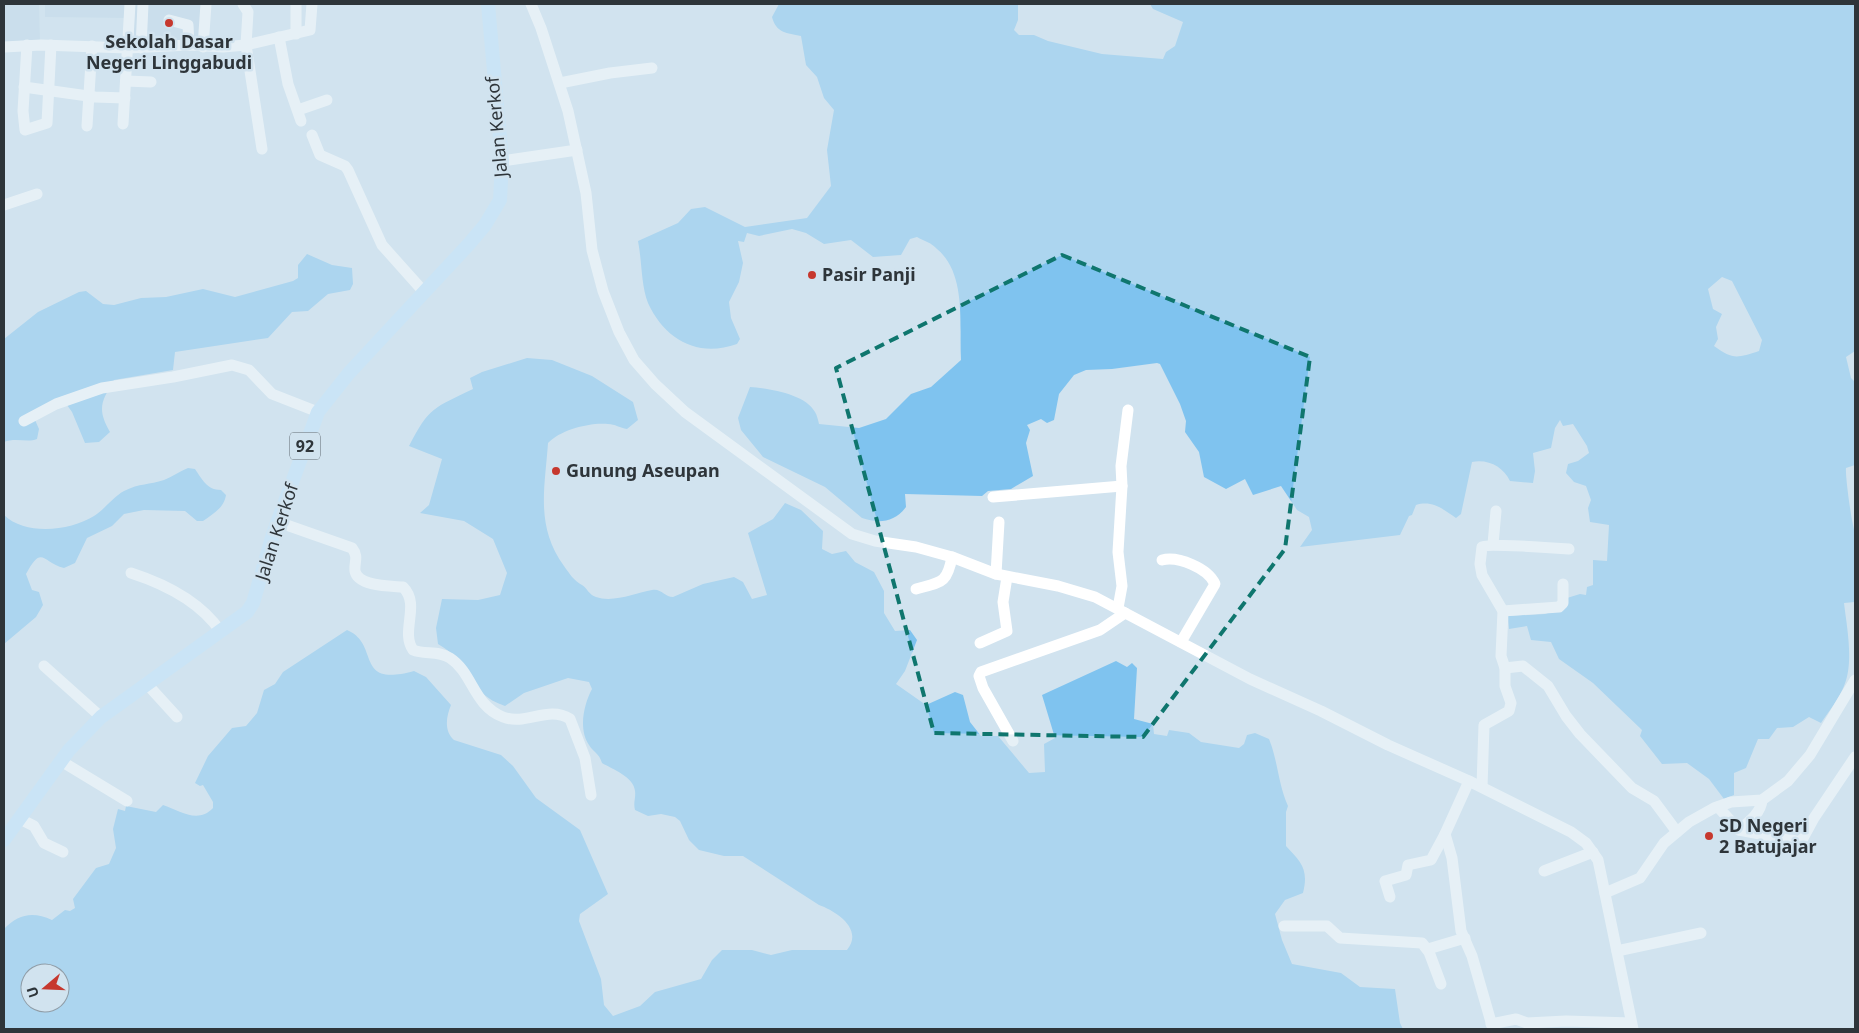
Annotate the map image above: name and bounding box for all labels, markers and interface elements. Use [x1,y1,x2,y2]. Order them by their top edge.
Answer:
marker: Sekolah Dasar Negeri Linggabudi [163,17,175,29]
place label: Sekolah Dasar Negeri Linggabudi [86,29,252,74]
street label: Jalan Kerkof [480,75,513,180]
place label: Pasir Panji [822,262,916,286]
marker: Pasir Panji [806,269,818,281]
road number: 92 [290,432,320,460]
place label: Gunung Aseupan [566,458,720,482]
marker: Gunung Aseupan [550,465,562,477]
street label: Jalan Kerkof [248,479,303,585]
place label: SD Negeri 2 Batujajar [1719,813,1817,858]
marker: SD Negeri 2 Batujajar [1703,830,1715,842]
north arrow [20,963,70,1013]
text: U [22,984,43,1000]

